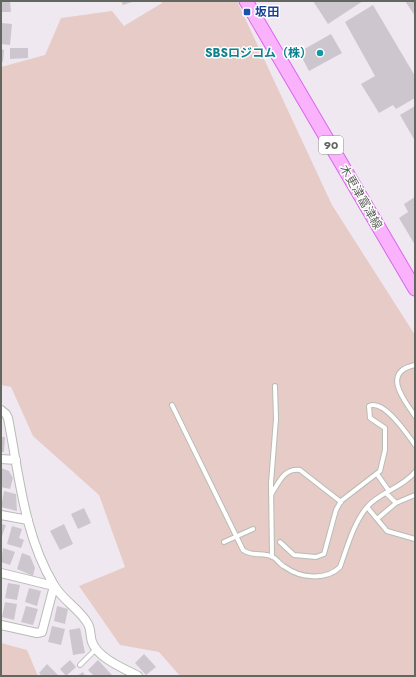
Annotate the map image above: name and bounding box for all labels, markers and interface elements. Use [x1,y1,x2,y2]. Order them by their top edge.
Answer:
place label: 坂田 [255,3,279,21]
marker: 坂田 [242,7,252,17]
place label: SBSロジコム（株） [205,44,312,62]
marker: SBSロジコム（株） [315,48,325,58]
road number: 90 [319,136,343,154]
street label: 木更津富津線 [335,161,387,233]

